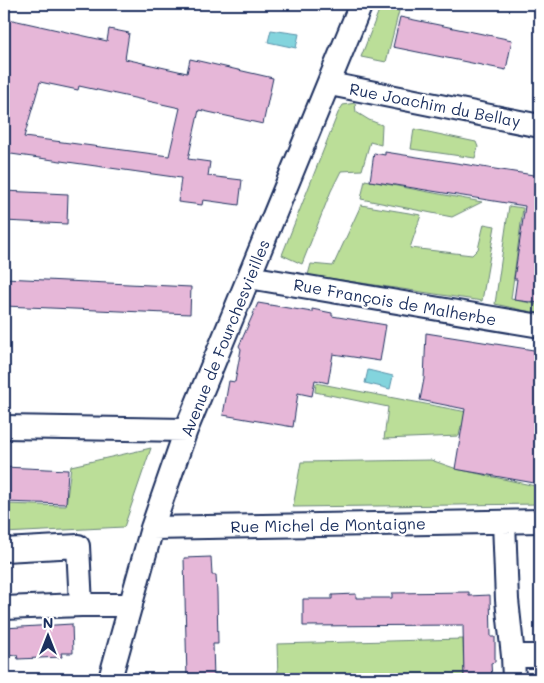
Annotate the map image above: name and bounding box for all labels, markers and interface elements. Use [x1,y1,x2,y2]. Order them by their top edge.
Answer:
street label: Rue Joachim du Bellay [348,78,522,131]
street label: Avenue de Fourchesvieilles [175,236,274,439]
street label: Rue François de Malherbe [292,273,498,330]
street label: Rue Michel de Montaigne [230,512,426,537]
north arrow [22,610,72,660]
text: N [43,613,53,632]

